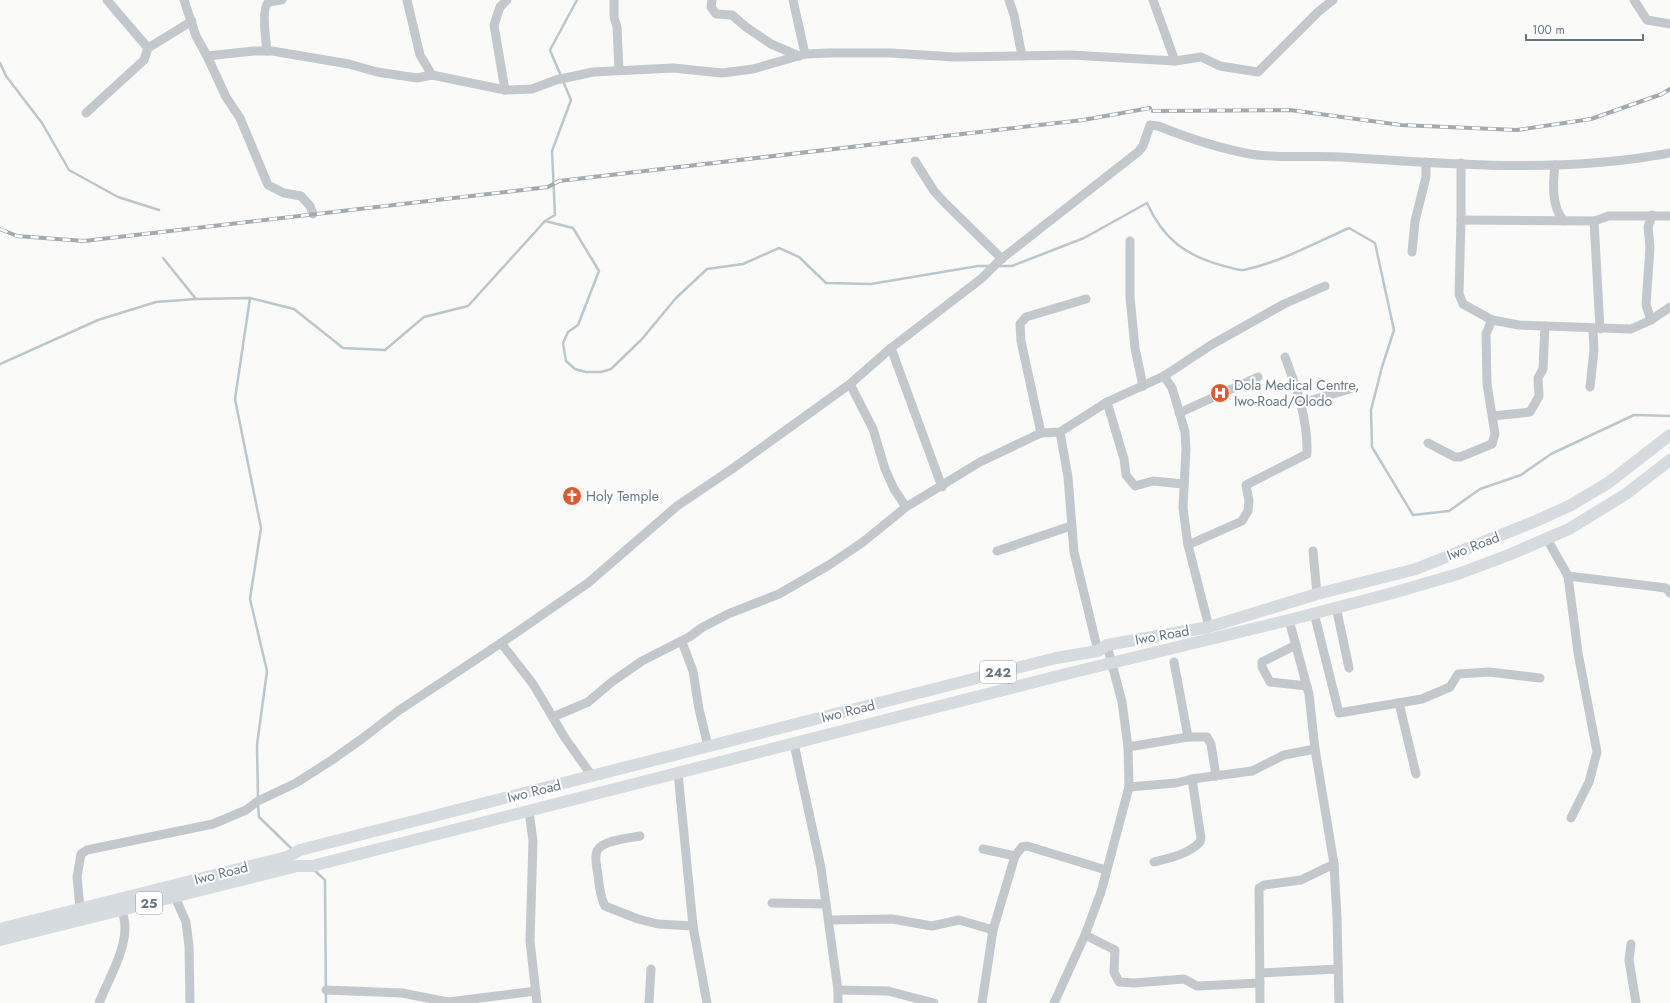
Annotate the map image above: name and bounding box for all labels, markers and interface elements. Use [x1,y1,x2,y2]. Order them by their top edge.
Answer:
scale bar [1526,16,1643,42]
text: 100 m [1532,21,1565,39]
place label: Dola Medical Centre, Iwo-Road/Olodo [1234,375,1359,411]
hospital icon: Dola Medical Centre, Iwo-Road/Olodo [1209,382,1231,404]
church icon: Holy Temple [561,485,583,507]
place label: Holy Temple [586,486,659,506]
street label: Iwo Road [1444,527,1502,565]
street label: Iwo Road [1133,620,1191,650]
road number: 242 [980,661,1016,683]
street label: Iwo Road [819,695,877,727]
street label: Iwo Road [505,775,563,807]
street label: Iwo Road [192,857,250,889]
road number: 25 [136,892,162,914]

